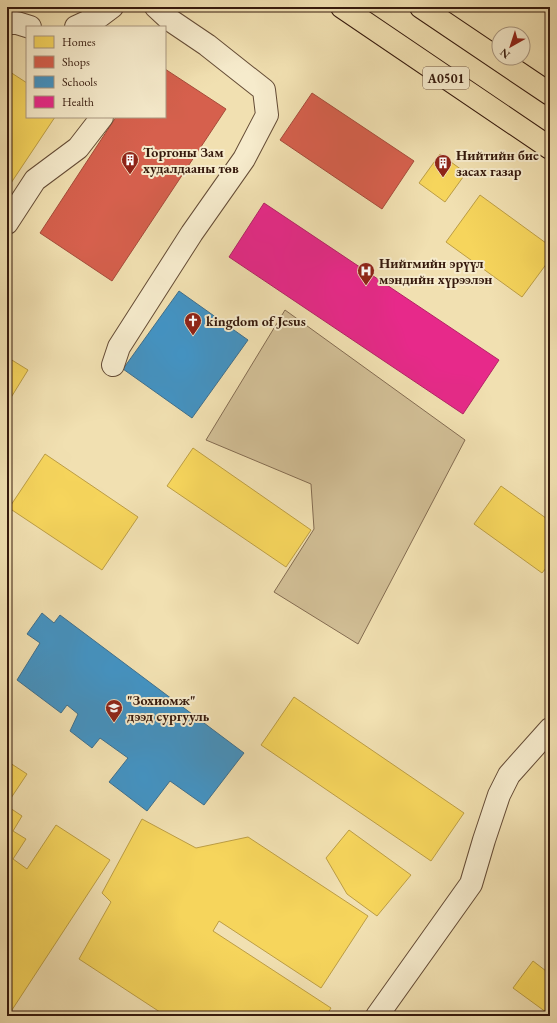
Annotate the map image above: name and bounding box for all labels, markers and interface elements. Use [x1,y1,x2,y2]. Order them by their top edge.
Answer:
legend [26,26,166,118]
north arrow [491,26,531,66]
text: Homes [62,34,96,50]
text: N [497,45,513,62]
text: Shops [62,54,90,70]
road number: A0501 [423,67,469,89]
text: Schools [62,74,97,90]
text: Health [62,94,94,110]
place label: Торгоны Зам худалдааны төв [143,143,239,177]
place label: Нийтийн бие засах газар [456,146,539,180]
building icon: Торгоны Зам худалдааны төв [120,150,140,175]
building icon: Нийтийн бие засах газар [433,153,453,178]
place label: Нийгмийн эрүүл мэндийн хүрээлэн [379,254,492,288]
hospital icon: Нийгмийн эрүүл мэндийн хүрээлэн [356,261,376,286]
church icon: kingdom of Jesus [183,311,203,336]
place label: kingdom of Jesus [206,312,306,330]
place label: "Зохиомж" дээд сургууль [127,691,210,725]
school or university icon: "Зохиомж" дээд сургууль [104,698,124,723]

